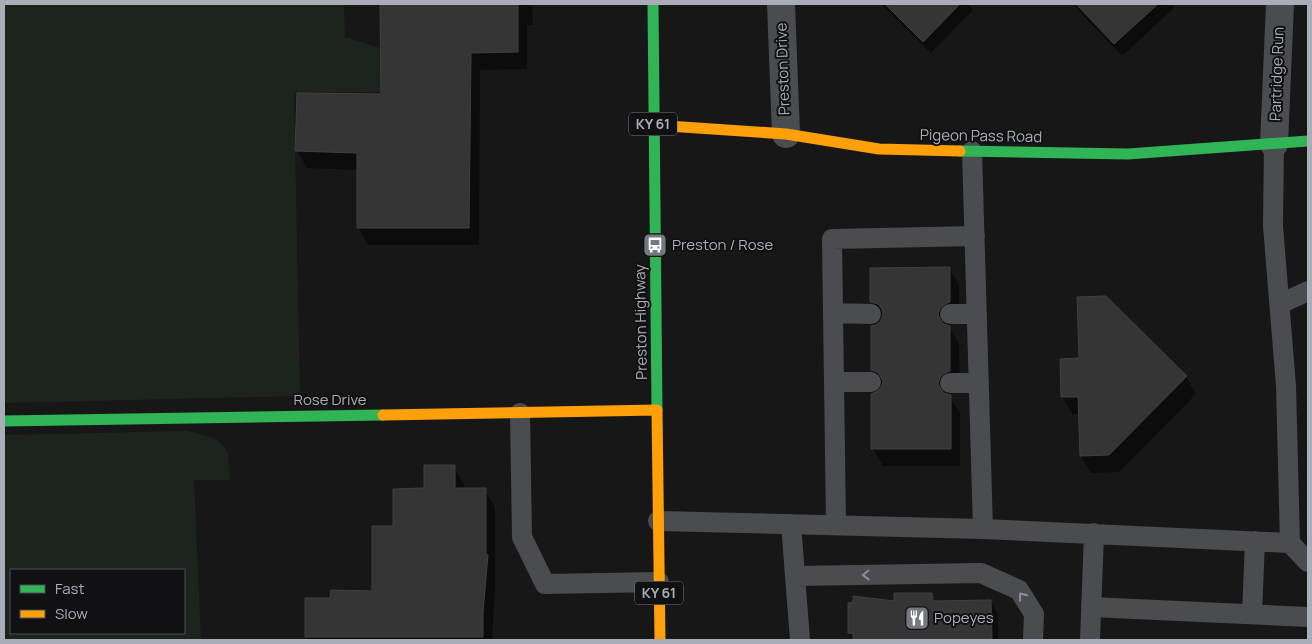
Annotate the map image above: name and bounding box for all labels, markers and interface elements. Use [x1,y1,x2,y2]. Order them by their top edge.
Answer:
street label: Preston Drive [770,22,795,116]
street label: Partridge Run [1264,26,1289,121]
road number: KY 61 [629,112,677,136]
street label: Pigeon Pass Road [920,124,1042,147]
bus stop icon: Preston / Rose [642,232,668,258]
place label: Preston / Rose [672,234,773,255]
street label: Preston Highway [629,264,652,380]
street label: Rose Drive [294,389,367,410]
legend [10,569,185,634]
one-way arrow [862,570,870,580]
text: Fast [55,578,84,599]
road number: KY 61 [635,582,683,604]
one-way arrow [1018,592,1027,601]
text: Slow [55,603,88,624]
restaurant icon: Popeyes [904,605,930,631]
place label: Popeyes [934,607,994,628]

